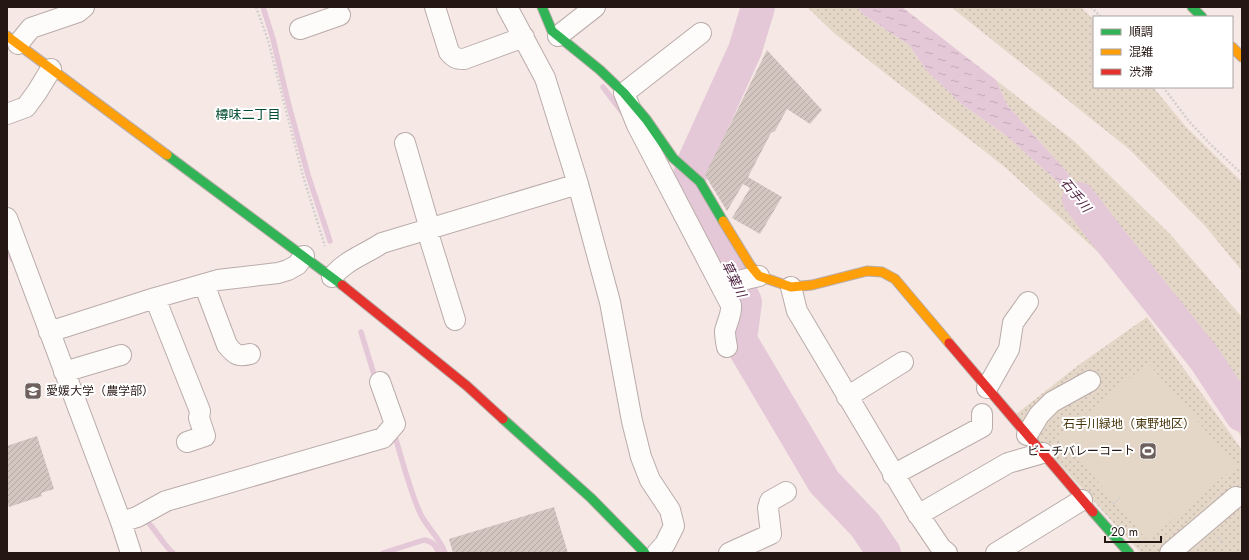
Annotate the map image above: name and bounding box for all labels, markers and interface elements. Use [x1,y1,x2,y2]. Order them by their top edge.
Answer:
legend [1093,16,1233,88]
text: 順調 [1129,23,1153,41]
text: 混雑 [1129,43,1153,61]
text: 渋滞 [1129,63,1153,81]
district label: 樽味二丁目 [215,105,281,124]
water label: 石手川 [1056,174,1097,218]
water label: 草葉川 [717,257,752,302]
school or university icon: 愛媛大学（農学部） [23,381,43,401]
place label: 愛媛大学（農学部） [46,382,154,400]
park label: 石手川緑地（東野地区） [1063,415,1195,433]
sports icon: ビーチバレーコート [1138,441,1158,461]
place label: ビーチバレーコート [1027,442,1135,460]
scale bar [1105,518,1161,544]
text: 20 m [1111,523,1138,541]

